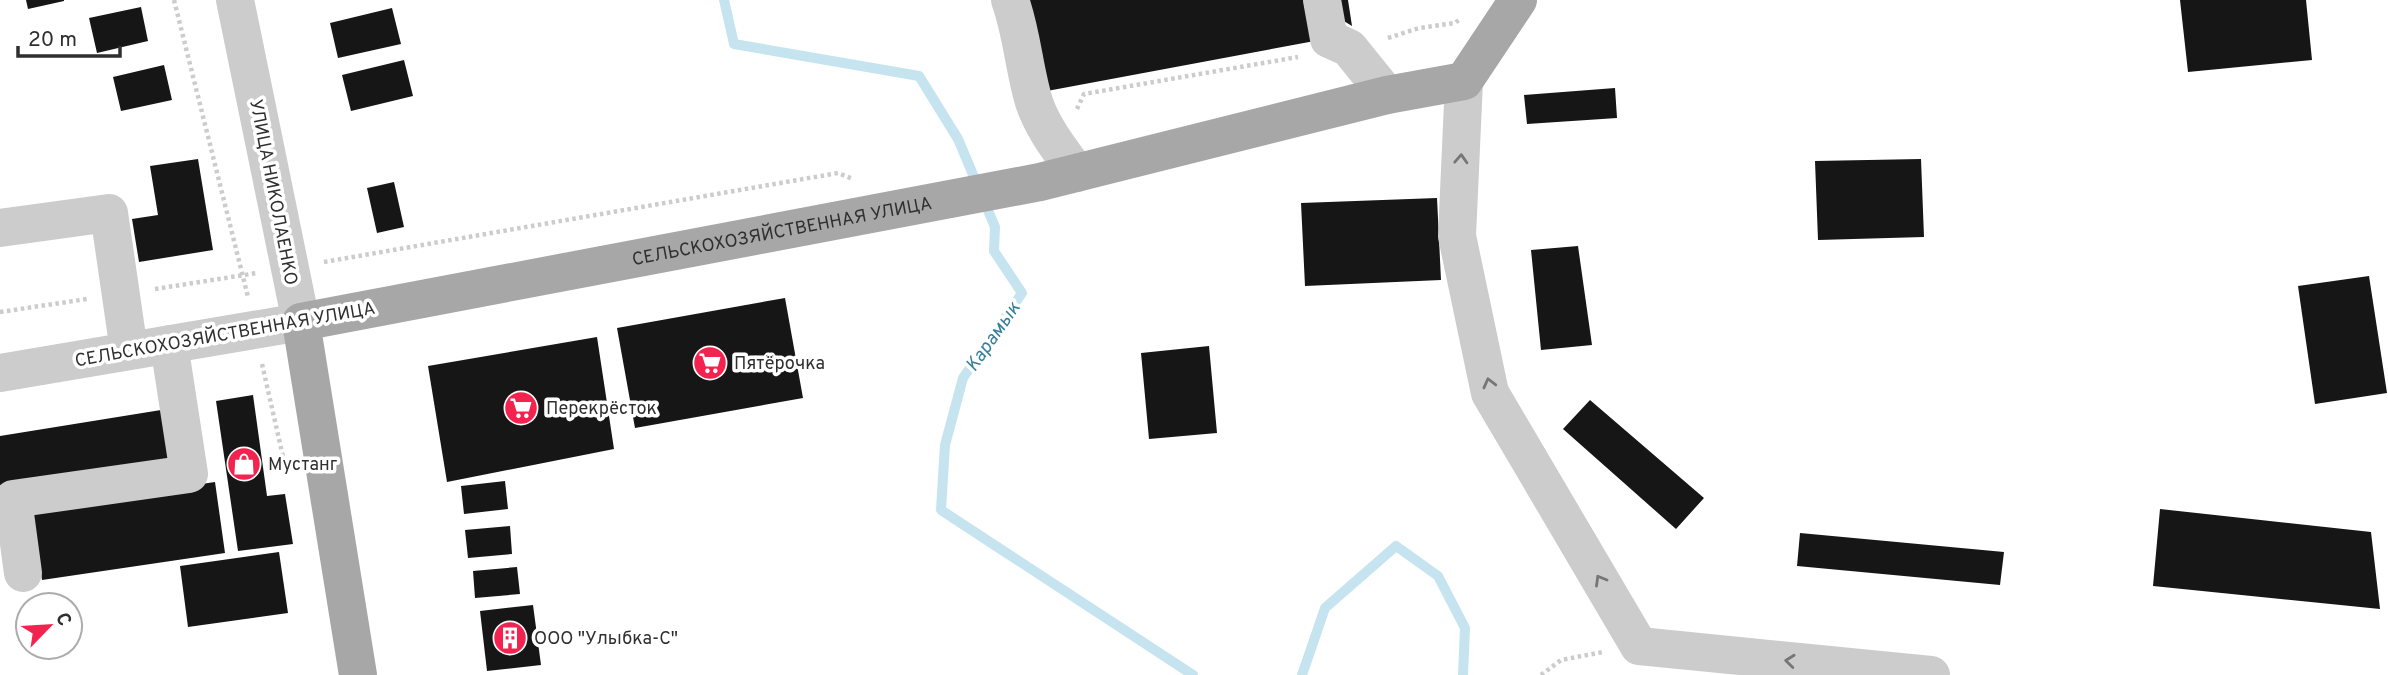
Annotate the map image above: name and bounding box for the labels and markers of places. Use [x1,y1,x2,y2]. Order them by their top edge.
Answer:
supermarket icon: Пятёрочка [691,344,729,382]
place label: Пятёрочка [734,353,825,376]
supermarket icon: Перекрёсток [502,389,540,427]
place label: Перекрёсток [546,398,657,421]
shop icon: Мустанг [225,445,263,483]
place label: Мустанг [268,454,338,477]
building icon: ООО "Улыбка-С" [491,619,529,657]
place label: ООО "Улыбка-С" [534,628,678,651]

